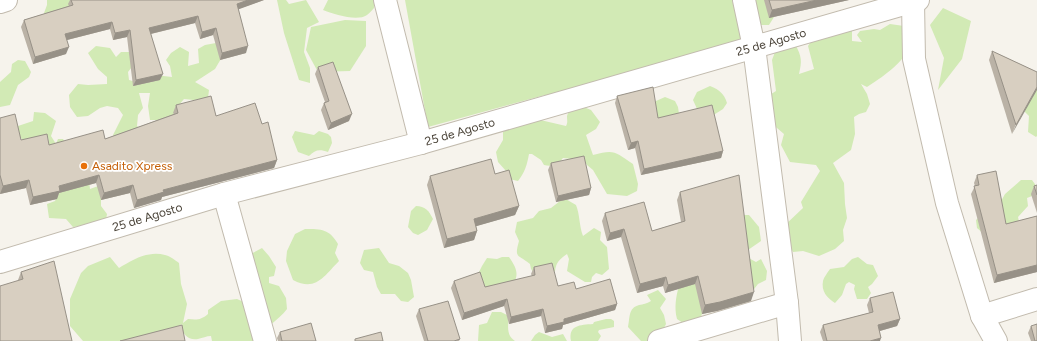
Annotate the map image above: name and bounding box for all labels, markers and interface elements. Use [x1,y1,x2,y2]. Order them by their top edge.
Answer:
street label: 25 de Agosto [735,26,808,59]
street label: 25 de Agosto [423,115,497,149]
place label: Asadito Xpress [92,159,173,173]
marker: Asadito Xpress [79,161,89,171]
street label: 25 de Agosto [111,200,184,234]

